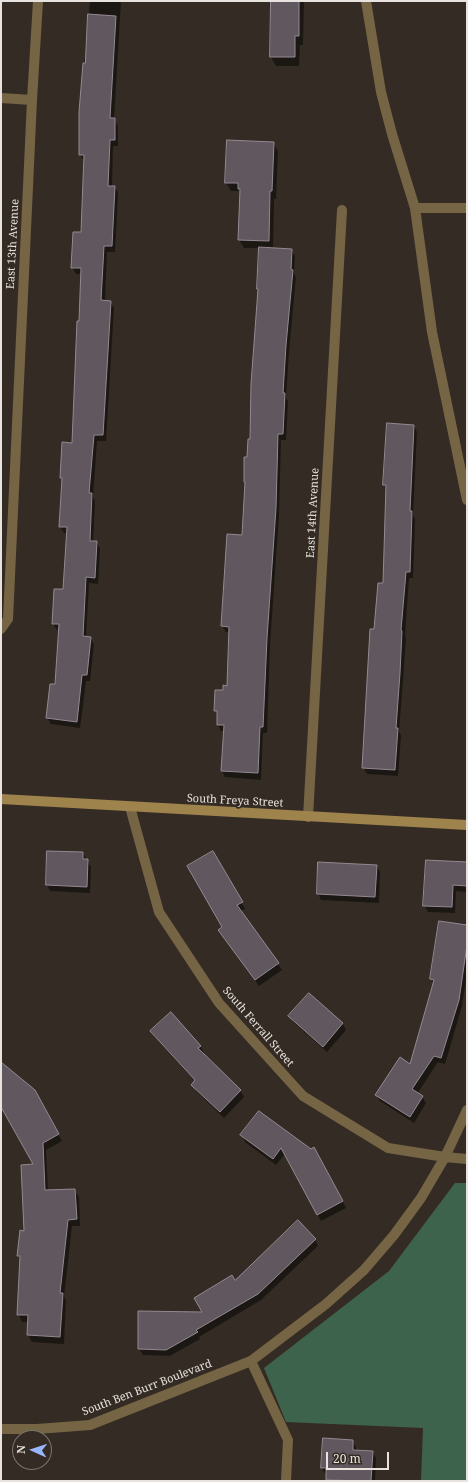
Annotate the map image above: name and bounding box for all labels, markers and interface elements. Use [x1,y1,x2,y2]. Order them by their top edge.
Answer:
street label: East 13th Avenue [4,199,22,289]
street label: East 14th Avenue [304,468,322,558]
street label: South Freya Street [186,792,284,810]
street label: South Ferrall Street [220,984,296,1070]
street label: South Ben Burr Boulevard [80,1357,214,1419]
north arrow [12,1430,52,1470]
scale bar [328,1444,391,1470]
text: N [13,1445,28,1454]
text: 20 m [333,1450,361,1467]

